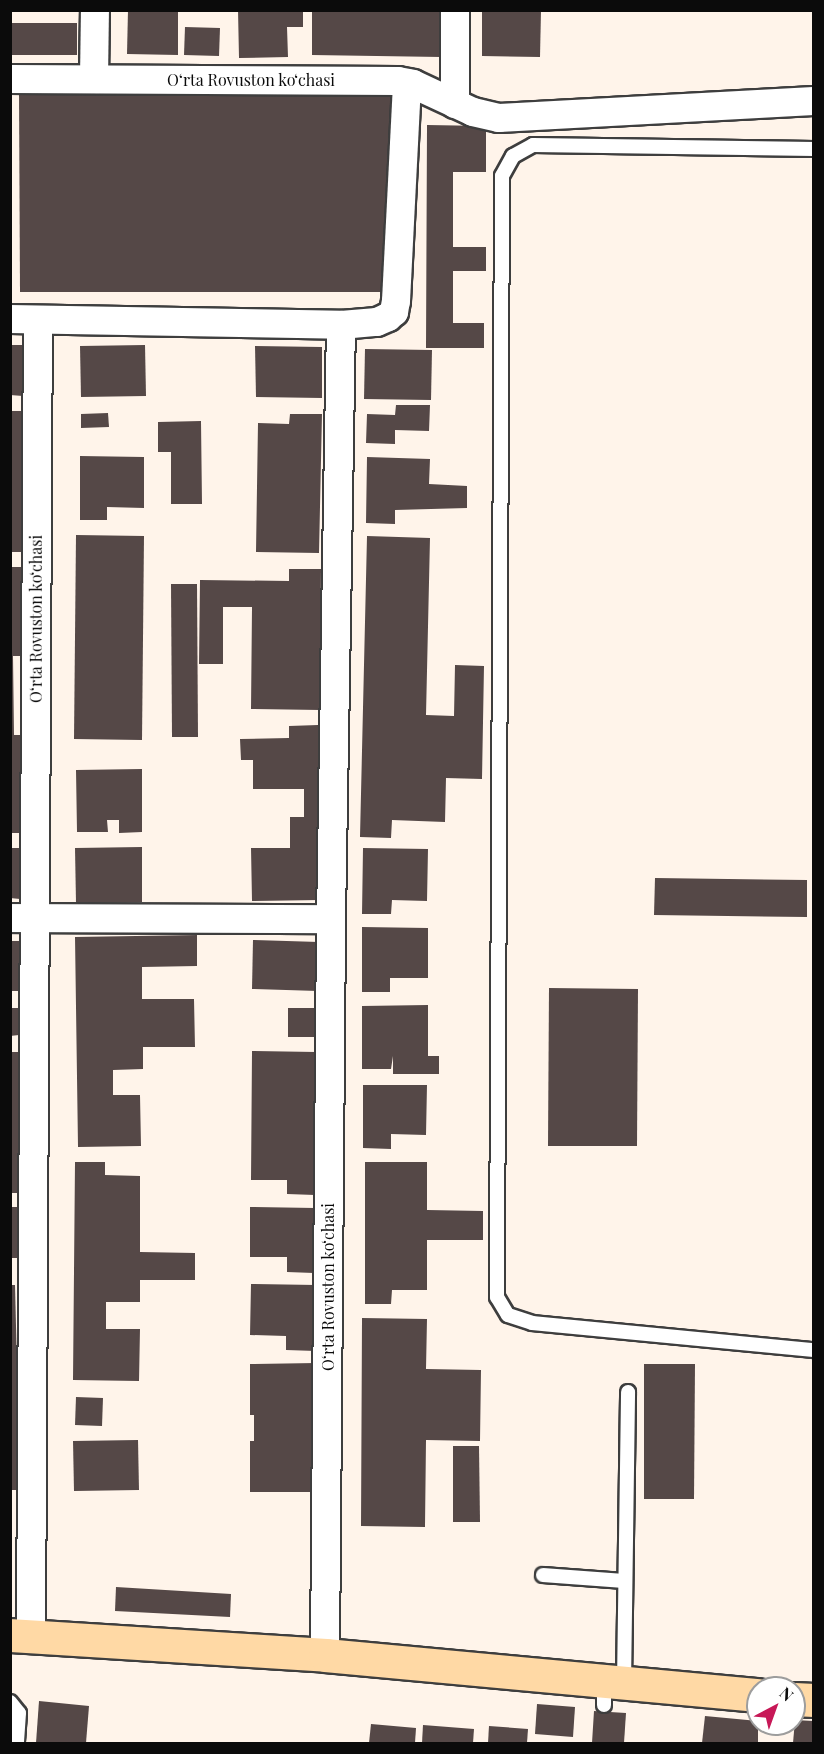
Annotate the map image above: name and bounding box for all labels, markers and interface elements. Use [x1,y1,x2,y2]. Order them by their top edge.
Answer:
street label: Oʻrta Rovuston koʻchasi [167,70,335,90]
street label: Oʻrta Rovuston koʻchasi [26,535,46,703]
street label: Oʻrta Rovuston koʻchasi [318,1203,338,1371]
north arrow [746,1676,806,1736]
text: N [776,1682,798,1705]

